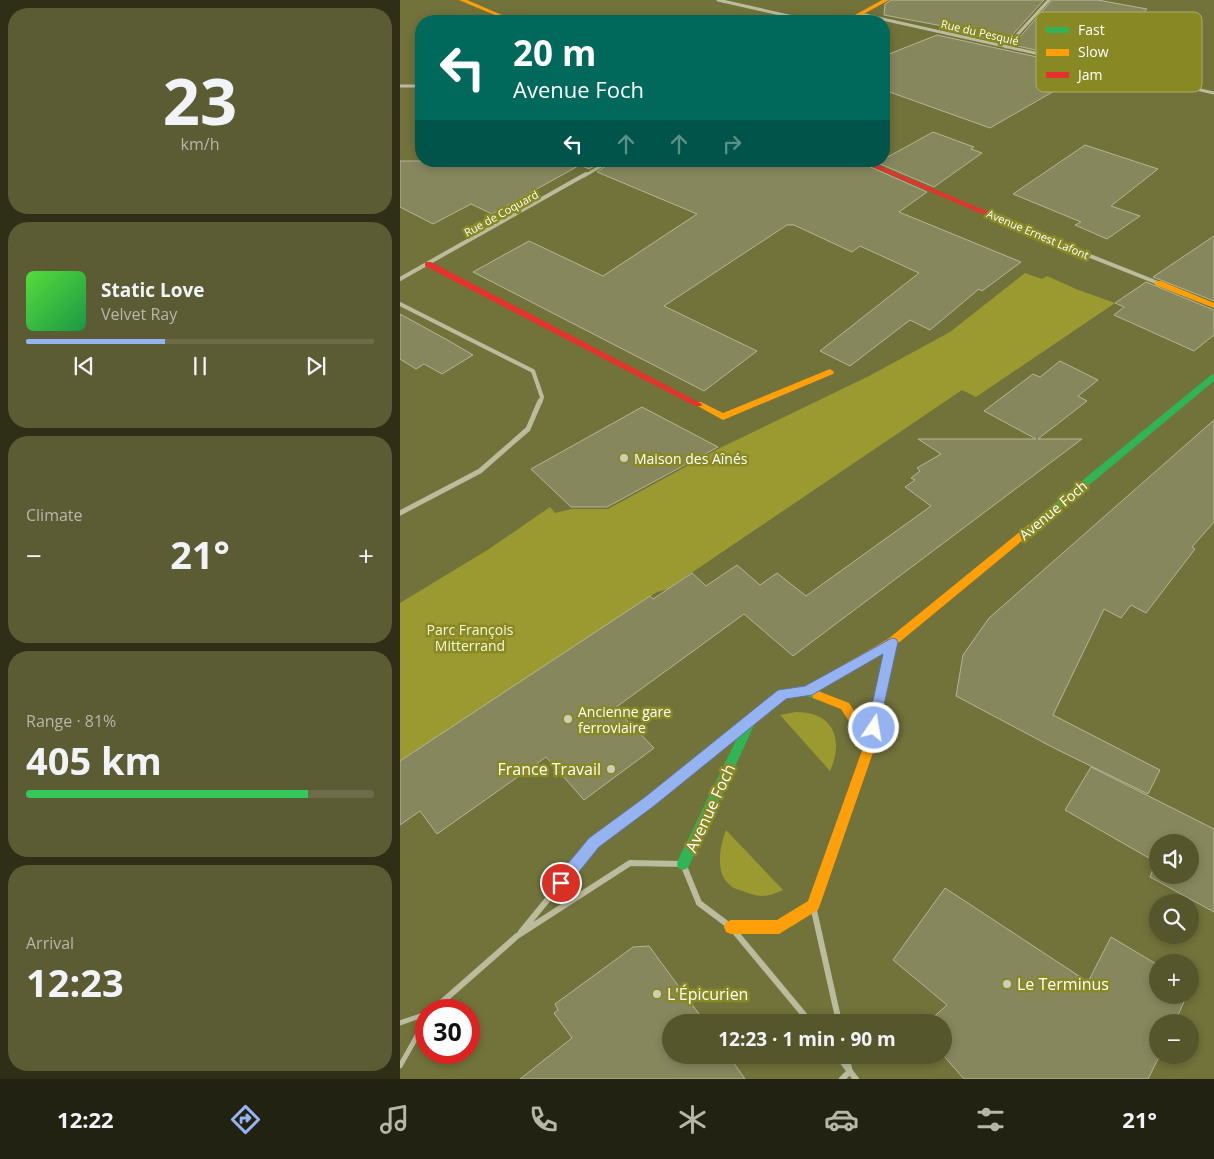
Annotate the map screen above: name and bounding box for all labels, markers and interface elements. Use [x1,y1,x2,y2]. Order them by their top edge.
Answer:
legend [1036,12,1202,92]
street label: Rue du Pesquié [940,16,1020,48]
text: Fast [1078,20,1105,39]
text: 20 m [513,29,596,76]
icon: left [430,35,495,100]
text: Slow [1078,42,1109,61]
text: 23 [163,56,237,144]
text: Jam [1076,65,1103,84]
text: Avenue Foch [513,74,644,104]
icon: left [559,130,587,158]
icon: ahead [612,130,640,158]
icon: ahead [665,130,693,158]
icon: right [718,130,746,158]
text: km/h [181,133,219,155]
street label: Rue de Coquard [461,186,541,240]
street label: Avenue Ernest Lafont [985,206,1091,262]
text: Static Love [101,277,204,303]
text: Velvet Ray [101,303,177,325]
icon: previous [70,352,98,380]
icon: pause [186,352,214,380]
icon: next [302,352,330,380]
place label: Maison des Aînés [634,449,748,468]
marker: Maison des Aînés [618,452,630,464]
street label: Avenue Foch [1015,476,1091,544]
text: Climate [26,504,83,526]
text: 21° [170,528,230,580]
text: − [26,536,42,574]
text: + [358,536,374,574]
park label: Parc François Mitterrand [427,620,514,655]
position arrow [847,701,899,753]
place label: Ancienne gare ferroviaire [578,702,671,737]
text: Range · 81% [26,710,116,732]
marker: Ancienne gare ferroviaire [562,713,574,725]
text: 405 km [26,734,162,786]
place label: France Travail [497,758,601,780]
street label: Avenue Foch [680,760,740,856]
marker: France Travail [605,763,617,775]
map controls [1149,834,1199,1064]
button: sound [1149,834,1199,884]
pin [540,862,582,904]
icon: arrive [547,869,575,897]
button: search [1149,894,1199,944]
text: Arrival [26,932,74,954]
button: + [1149,954,1199,1004]
text: 12:23 [26,956,124,1008]
place label: Le Terminus [1017,973,1109,995]
marker: Le Terminus [1001,978,1013,990]
place label: L'Épicurien [667,983,748,1005]
marker: L'Épicurien [651,988,663,1000]
speed limit sign: 30 [415,999,480,1064]
button: − [1149,1014,1199,1064]
text: 12:23 · 1 min · 90 m [718,1026,896,1052]
icon: directions [228,1102,263,1137]
icon: music [377,1102,412,1137]
icon: phone [526,1102,561,1137]
icon: climate [675,1102,710,1137]
icon: car [824,1102,859,1137]
icon: filters [973,1102,1008,1137]
text: 12:22 [57,1104,114,1134]
text: 21° [1122,1104,1157,1134]

